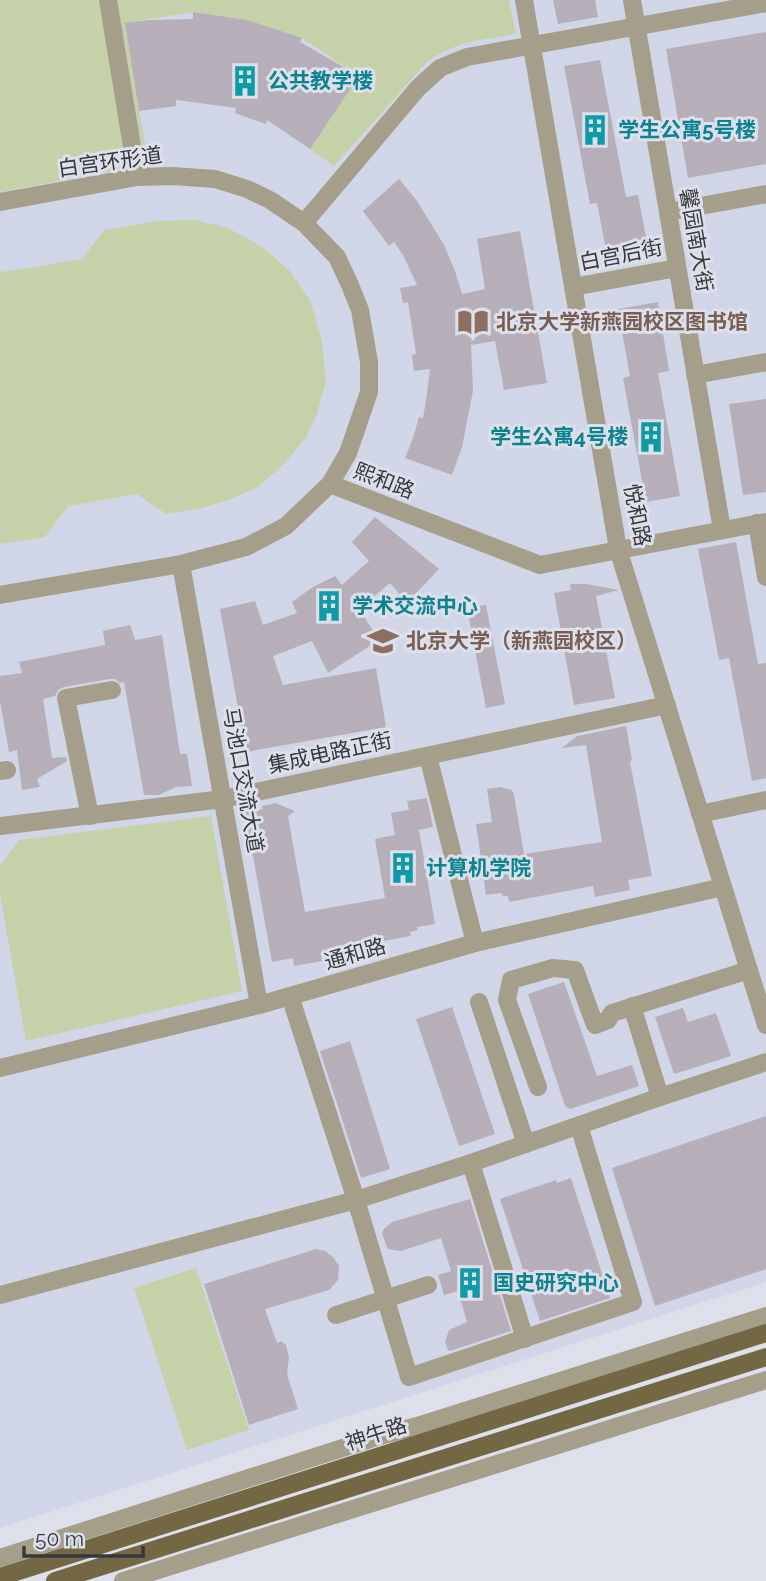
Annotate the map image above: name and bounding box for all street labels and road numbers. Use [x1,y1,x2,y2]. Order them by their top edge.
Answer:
street label: 白宫环形道 [56,142,164,181]
street label: 馨园南大街 [675,186,718,294]
street label: 白宫后街 [577,234,665,275]
street label: 熙和路 [350,458,418,503]
street label: 悦和路 [619,482,656,548]
street label: 马池口交流大道 [218,705,269,854]
street label: 集成电路正街 [266,727,394,778]
street label: 通和路 [321,933,389,974]
street label: 神牛路 [342,1412,410,1455]

